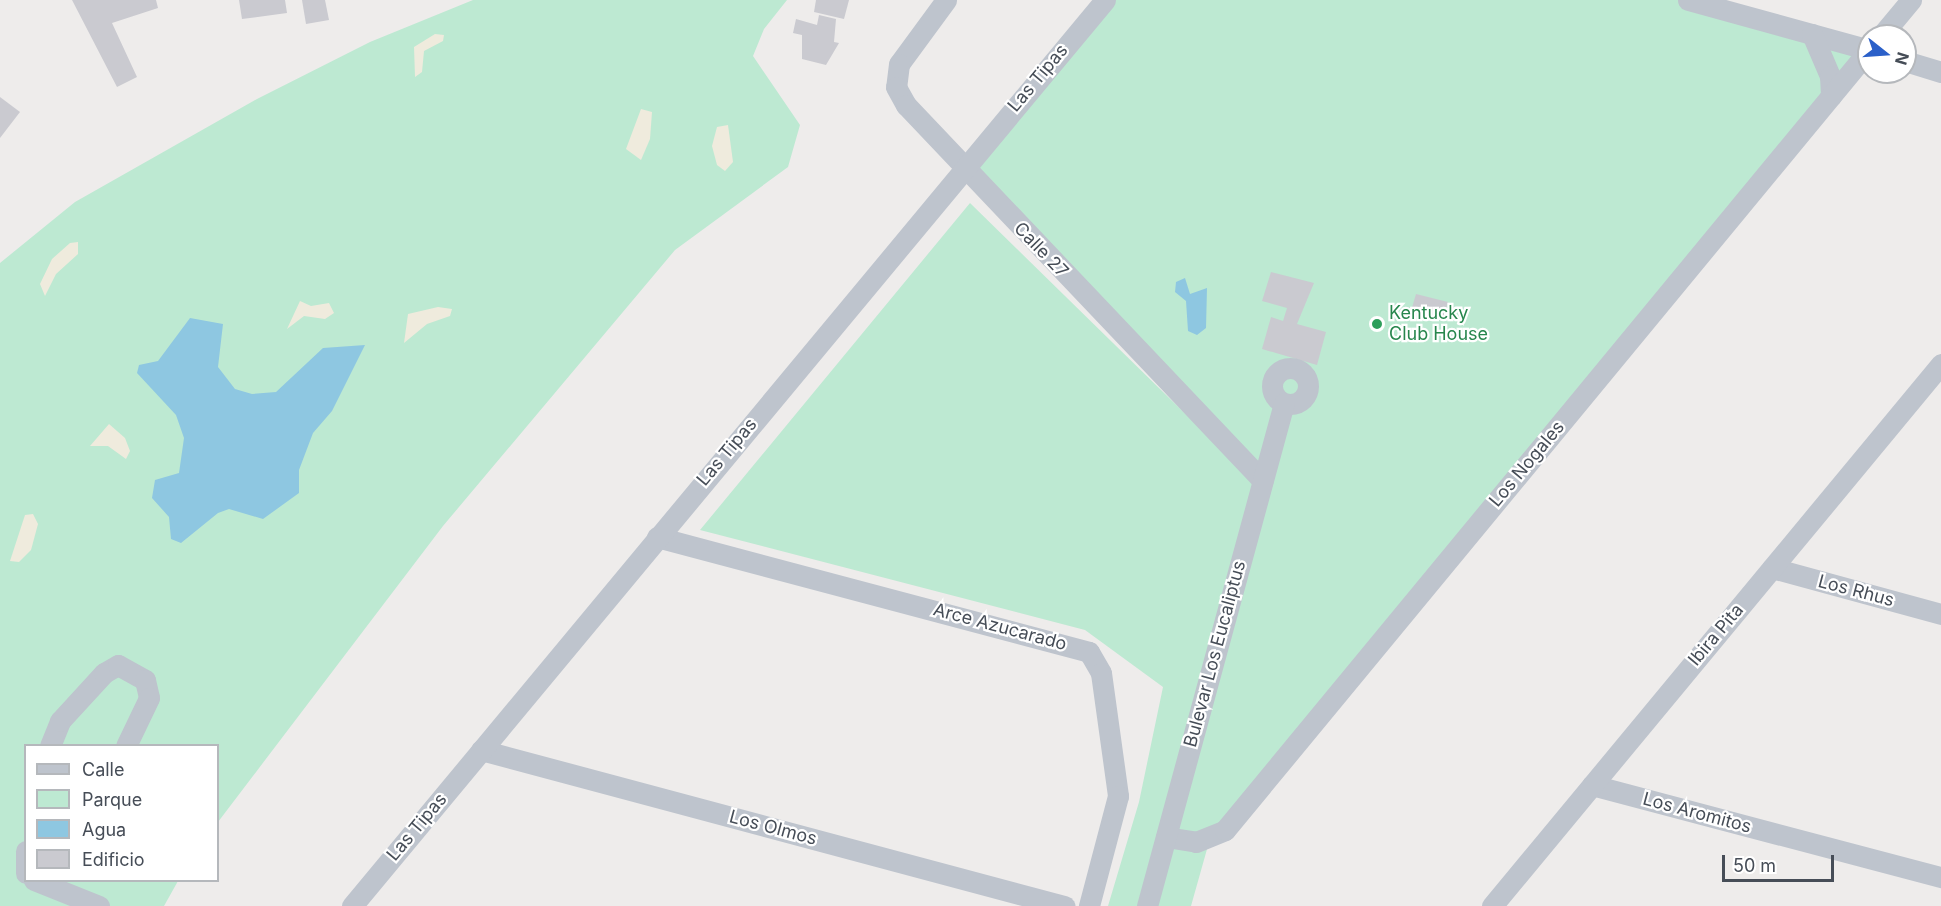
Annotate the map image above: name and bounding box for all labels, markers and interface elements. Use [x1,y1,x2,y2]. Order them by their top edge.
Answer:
north arrow [1857,24,1917,84]
street label: Las Tipas [1003,40,1073,116]
text: N [1891,50,1914,67]
street label: Calle 27 [1009,218,1073,282]
place label: Kentucky Club House [1389,303,1488,346]
marker: Kentucky Club House [1370,317,1384,331]
street label: Las Tipas [692,414,762,490]
street label: Los Nogales [1485,417,1569,511]
street label: Bulevar Los Eucaliptus [1180,558,1250,750]
street label: Los Rhus [1816,570,1896,612]
street label: Arce Azucarado [931,599,1069,655]
street label: Ibira Pita [1684,600,1748,670]
legend [24,744,219,882]
text: Calle [82,759,124,780]
street label: Los Aromitos [1640,788,1754,838]
text: Parque [82,789,142,810]
street label: Las Tipas [382,789,452,865]
street label: Los Olmos [727,806,819,850]
text: Agua [82,819,126,840]
scale bar [1725,843,1838,881]
text: Edificio [82,849,145,870]
text: 50 m [1733,855,1776,876]

